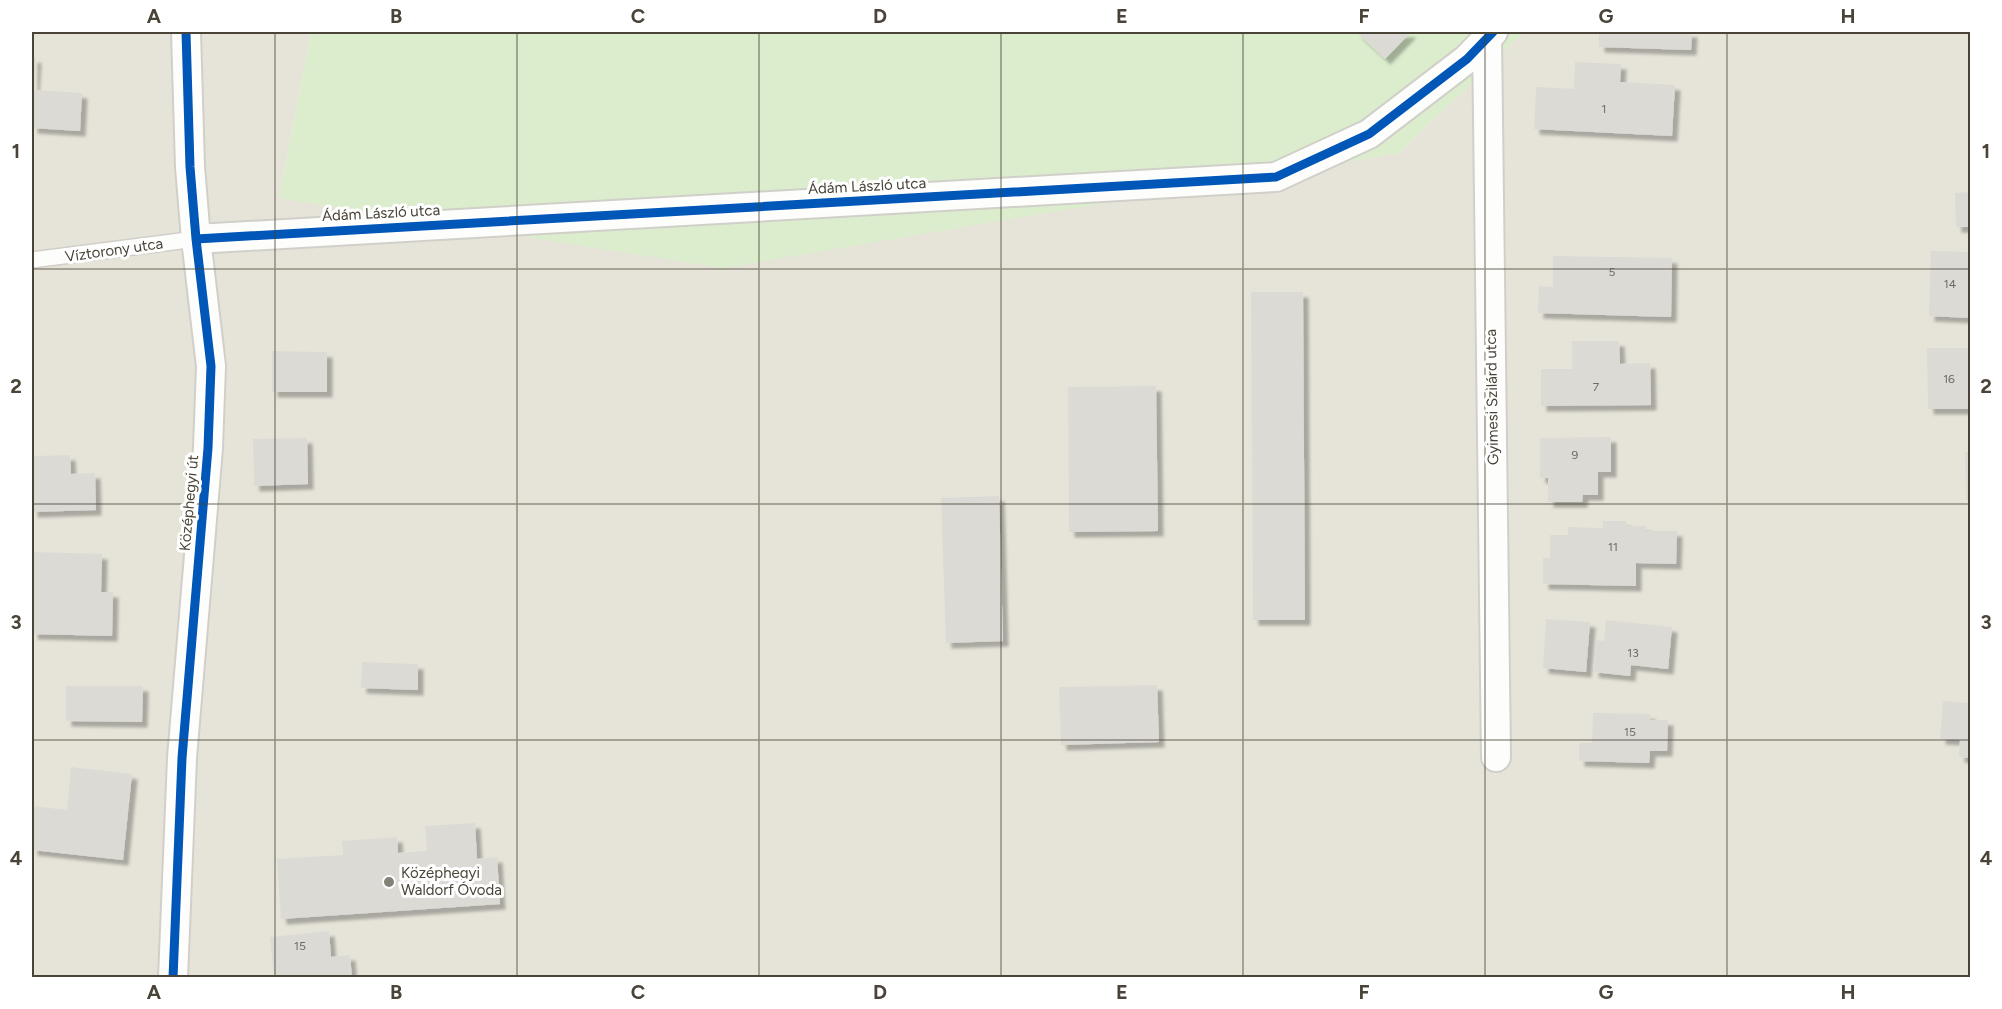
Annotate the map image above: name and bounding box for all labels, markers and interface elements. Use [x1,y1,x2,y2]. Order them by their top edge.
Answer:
text: A [147,4,162,28]
text: B [390,4,402,28]
text: C [631,4,645,28]
text: D [873,4,887,28]
text: E [1116,4,1128,28]
text: F [1358,4,1370,28]
text: G [1599,4,1614,28]
text: H [1841,4,1856,28]
house number: 1 [1602,102,1606,116]
text: 1 [12,139,20,163]
text: 1 [1982,139,1990,163]
street label: Ádám László utca [807,174,927,198]
street label: Ádám László utca [321,201,441,225]
street label: Víztorony utca [64,234,164,266]
house number: 5 [1609,265,1616,279]
house number: 14 [1944,277,1957,291]
street label: Gyimesi Szilárd utca [1482,329,1502,465]
house number: 16 [1943,372,1955,386]
text: 2 [10,374,22,398]
text: 2 [1980,374,1992,398]
house number: 7 [1593,380,1600,394]
house number: 9 [1572,448,1579,462]
street label: Középhegyi út [176,454,202,552]
house number: 11 [1608,540,1618,554]
text: 3 [10,610,22,634]
text: 3 [1980,610,1992,634]
house number: 13 [1627,646,1639,660]
house number: 15 [1624,725,1636,739]
text: 4 [10,846,23,870]
text: 4 [1980,846,1993,870]
place label: Középhegyi Waldorf Óvoda [401,864,502,899]
marker: Középhegyi Waldorf Óvoda [382,875,396,889]
house number: 15 [294,939,306,953]
text: A [147,980,162,1004]
text: B [390,980,402,1004]
text: C [631,980,645,1004]
text: D [873,980,887,1004]
text: E [1116,980,1128,1004]
text: F [1358,980,1370,1004]
text: G [1599,980,1614,1004]
text: H [1841,980,1856,1004]

